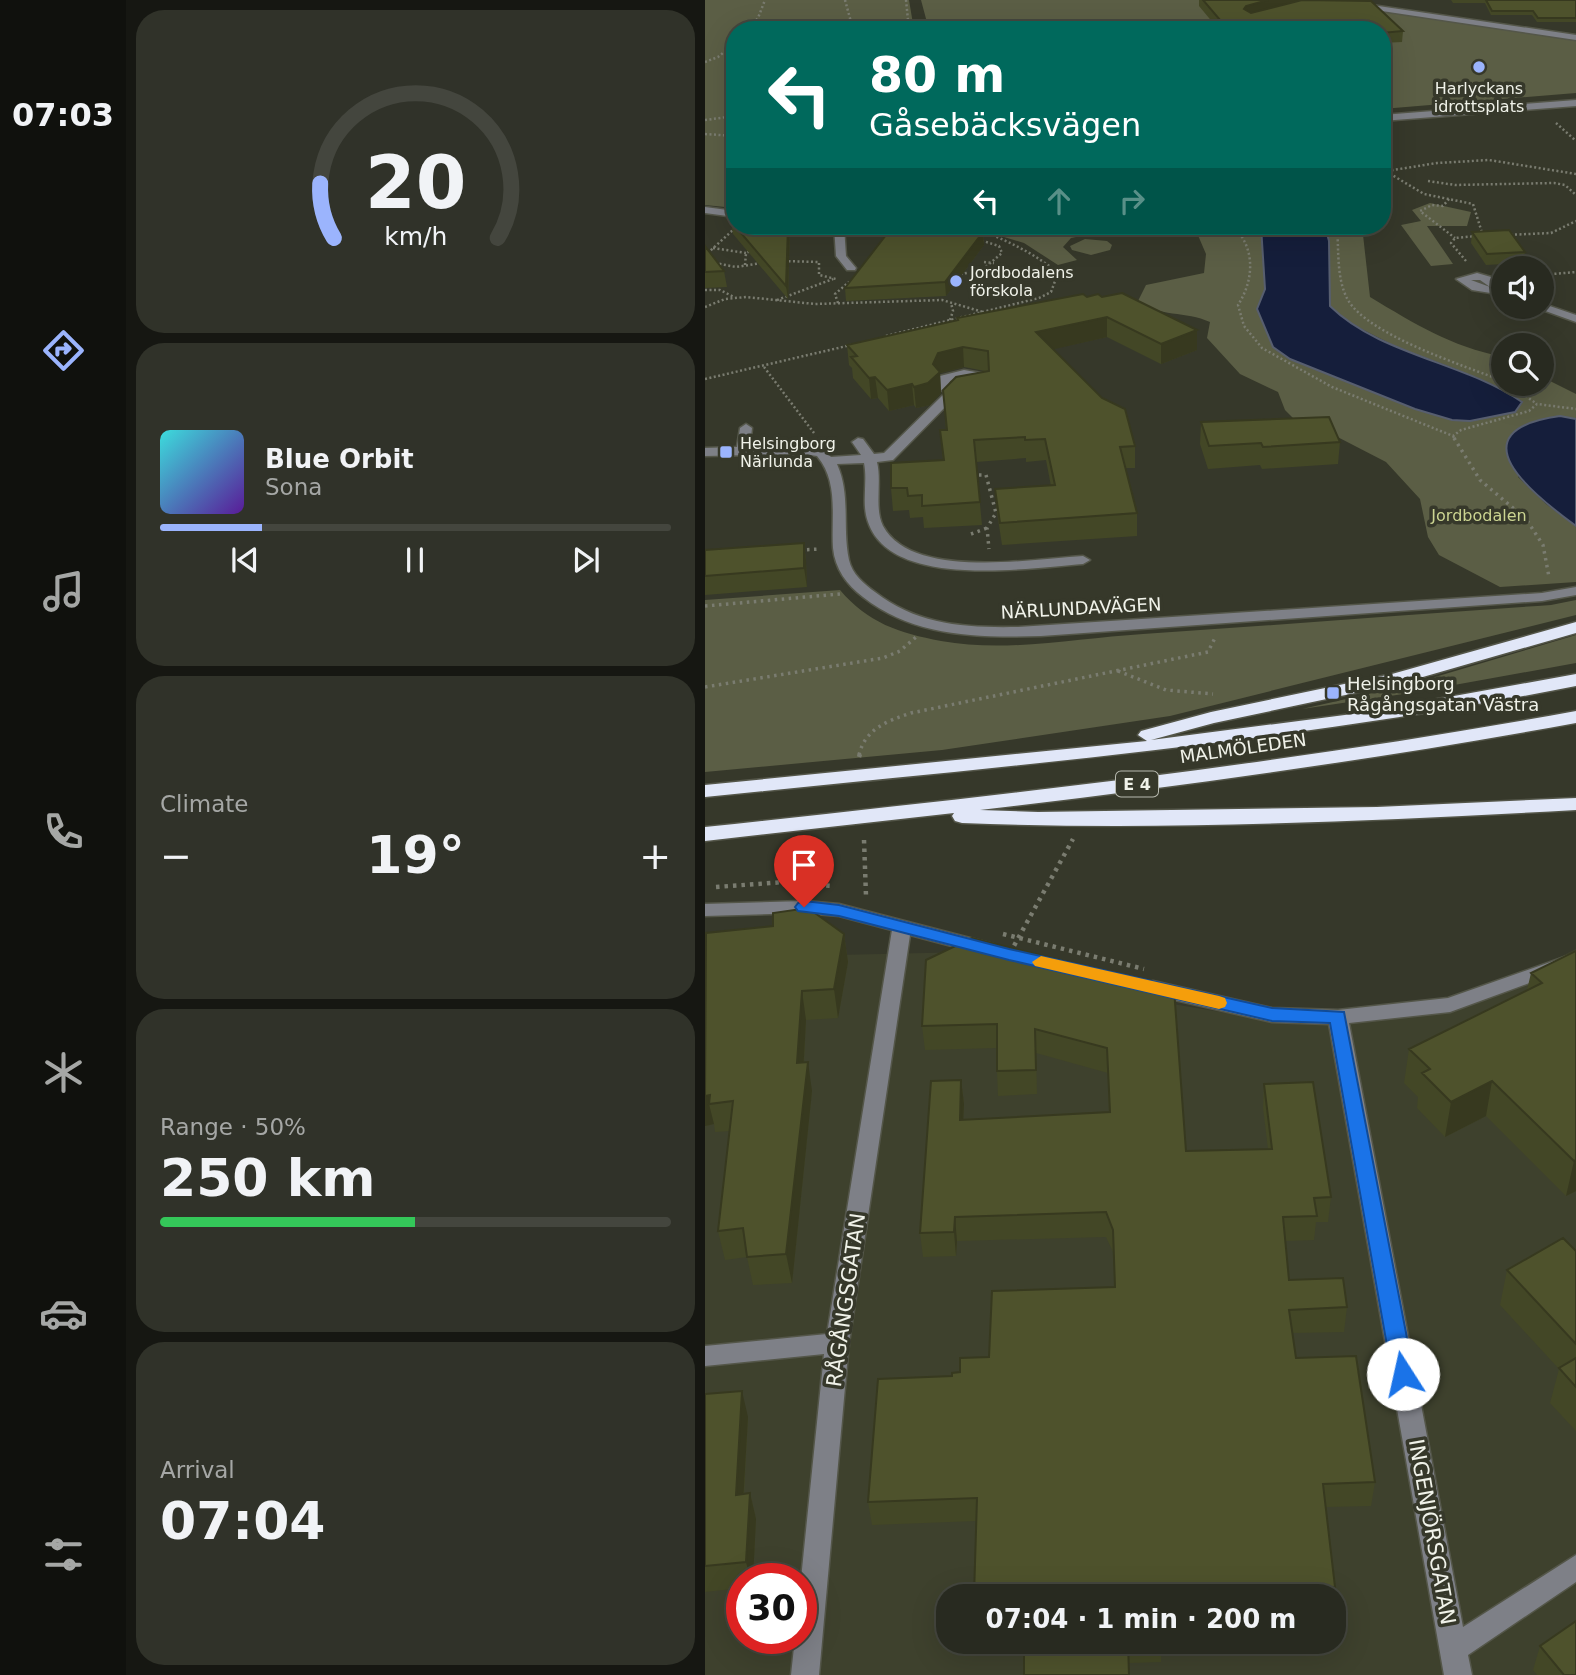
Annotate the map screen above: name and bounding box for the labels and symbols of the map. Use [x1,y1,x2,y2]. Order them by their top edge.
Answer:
marker: Harlyckans idrottsplats [1471,59,1487,75]
place label: Harlyckans idrottsplats [1434,79,1524,116]
place label: Jordbodalens förskola [969,263,1074,300]
marker: Jordbodalens förskola [948,273,964,289]
place label: Helsingborg Närlunda [740,434,836,471]
marker: Helsingborg Närlunda [718,444,734,460]
park label: Jordbodalen [1430,506,1527,525]
street label: NÄRLUNDAVÄGEN [1000,593,1162,623]
place label: Helsingborg Rågångsgatan Västra [1347,673,1539,715]
marker: Helsingborg Rågångsgatan Västra [1325,685,1341,701]
street label: MALMÖLEDEN [1178,729,1308,767]
road number: E 4 [1116,772,1158,796]
pin [774,835,834,907]
street label: RÅGÅNGSGATAN [820,1211,870,1388]
position arrow [1366,1337,1440,1411]
street label: INGENJÖRSGATAN [1404,1437,1461,1627]
speed limit sign: 30 [726,1563,817,1654]

